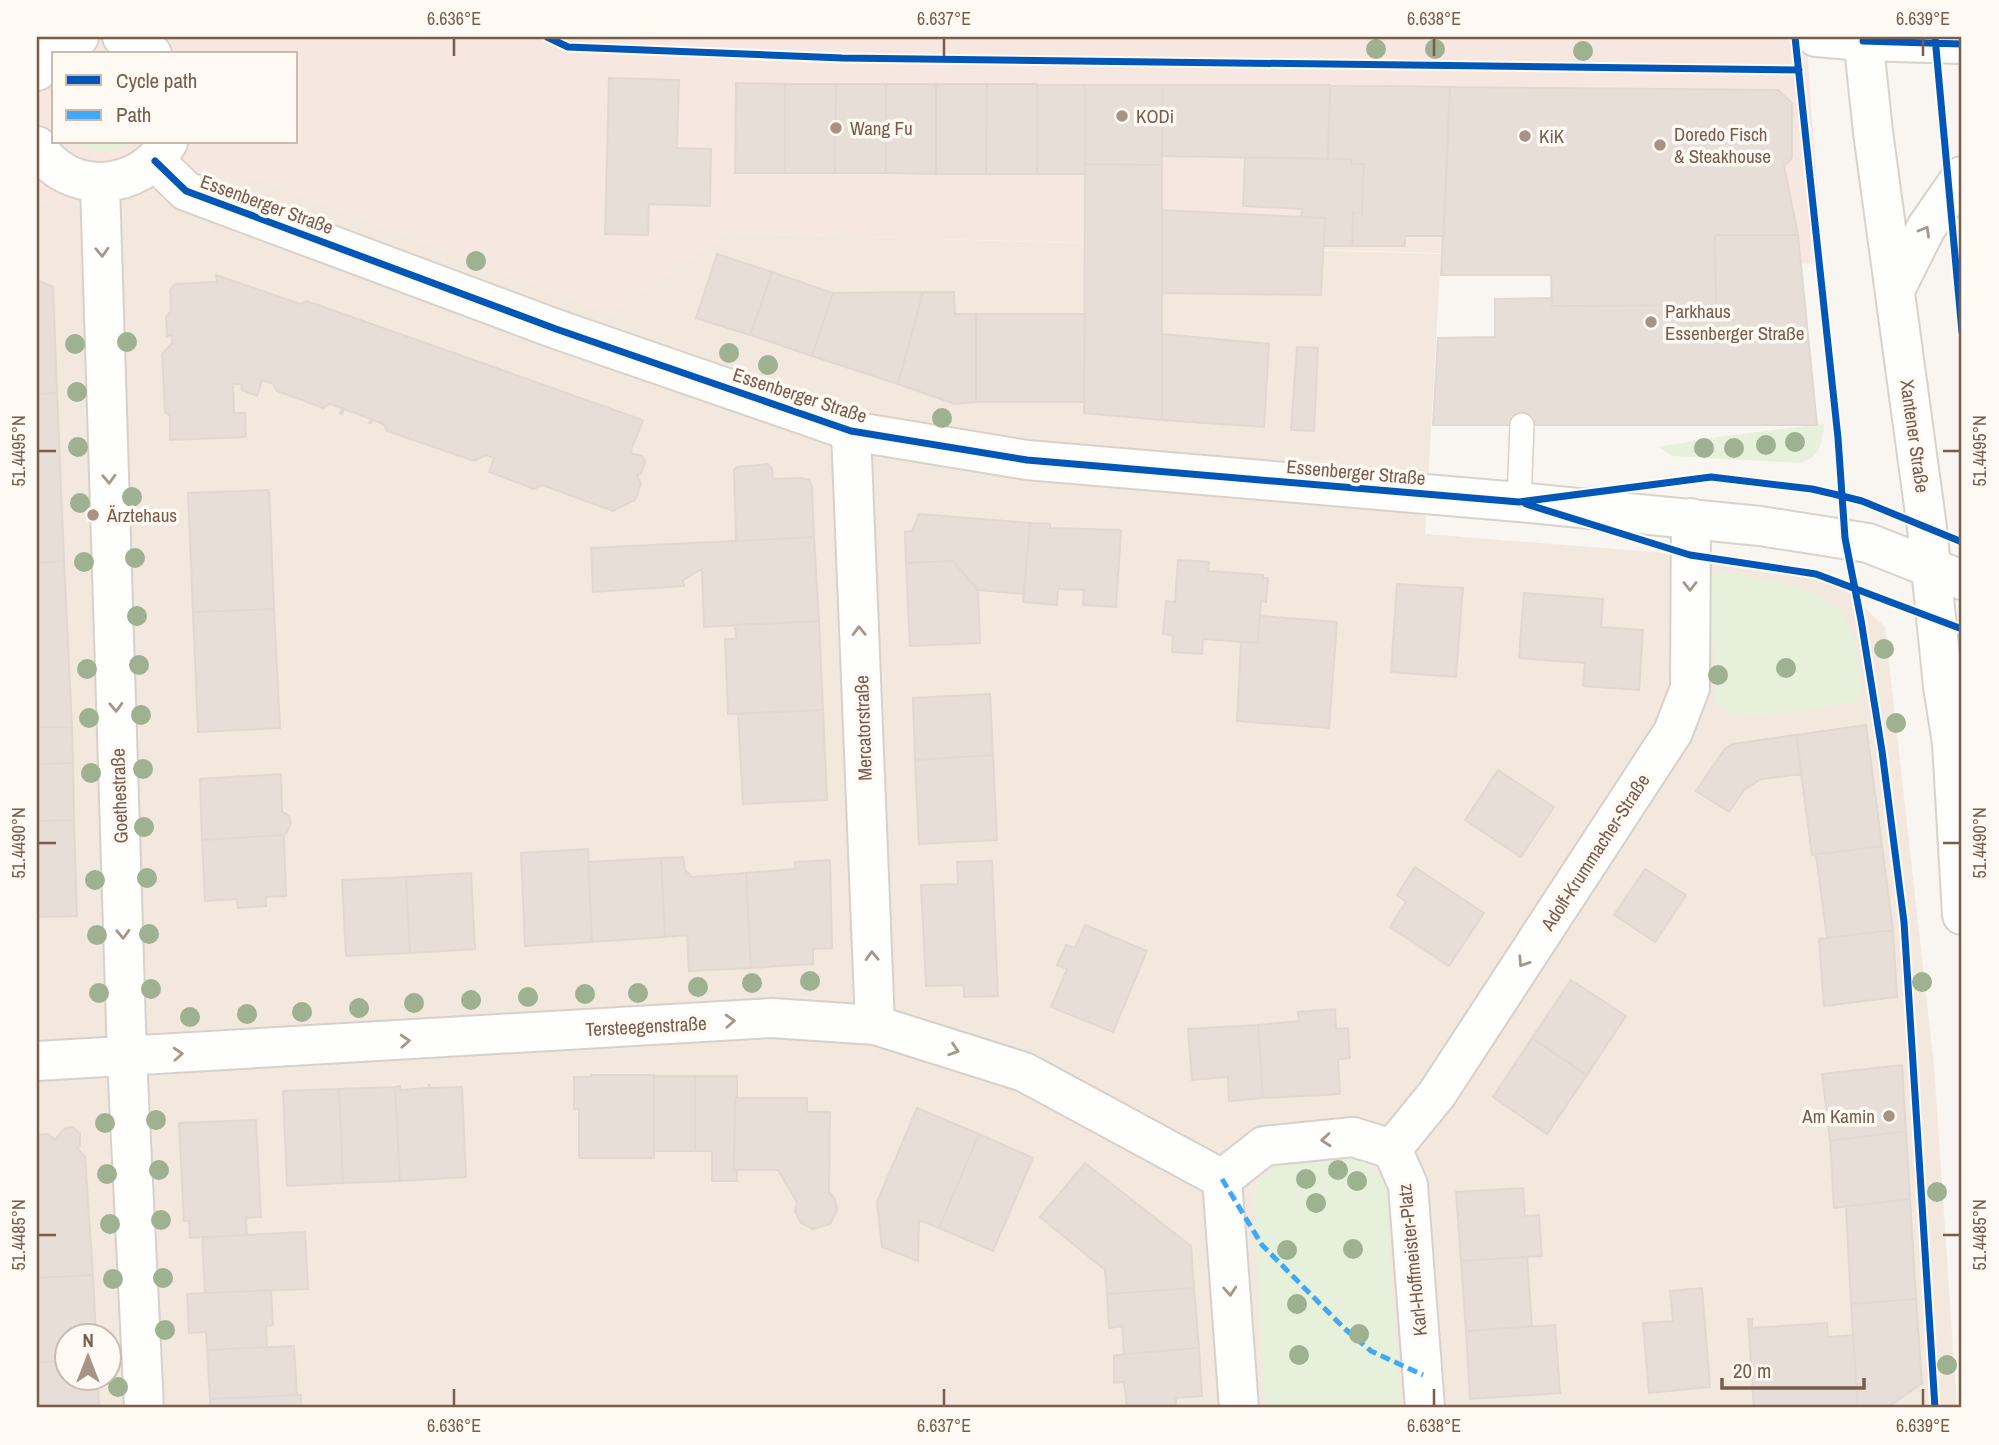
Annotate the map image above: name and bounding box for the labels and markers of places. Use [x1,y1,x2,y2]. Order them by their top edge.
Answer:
place label: KODi [1136,103,1174,129]
marker: KODi [1114,108,1130,124]
place label: Wang Fu [850,115,913,141]
marker: Wang Fu [828,120,844,136]
place label: Doredo Fisch & Steakhouse [1674,121,1771,169]
place label: KiK [1539,123,1565,149]
marker: KiK [1517,128,1533,144]
marker: Doredo Fisch & Steakhouse [1652,137,1668,153]
place label: Parkhaus Essenberger Straße [1665,298,1804,346]
marker: Parkhaus Essenberger Straße [1643,314,1659,330]
place label: Ärztehaus [106,502,177,528]
marker: Ärztehaus [85,507,101,523]
place label: Am Kamin [1801,1103,1875,1129]
marker: Am Kamin [1881,1108,1897,1124]

